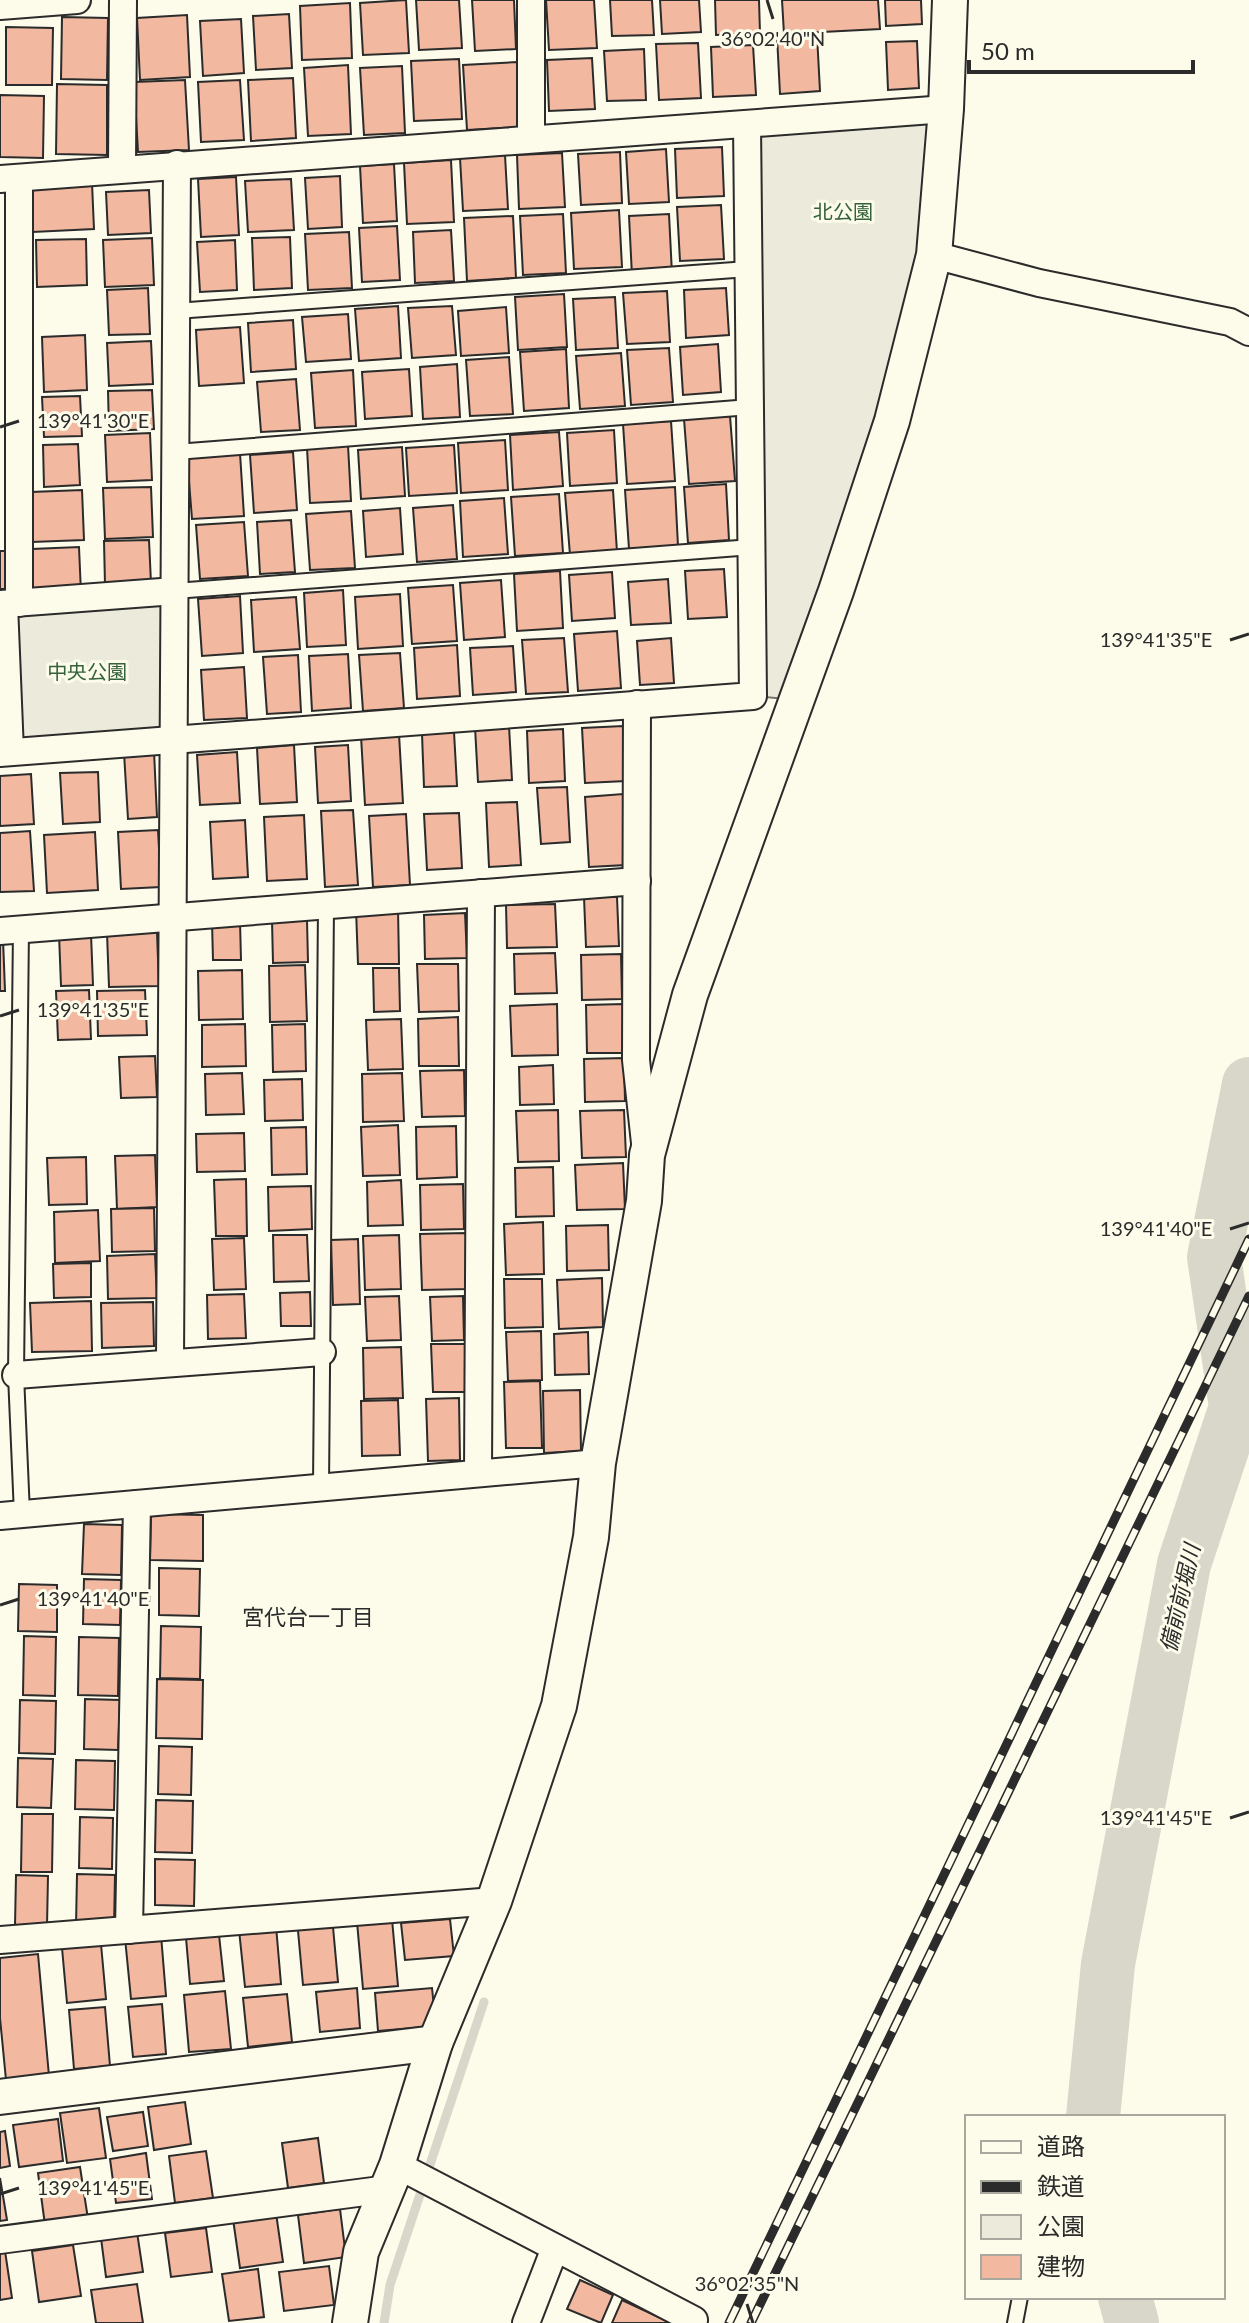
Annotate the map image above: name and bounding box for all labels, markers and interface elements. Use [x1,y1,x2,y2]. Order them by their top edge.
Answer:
scale bar [969,24,1193,74]
text: 36°02'40"N [721,26,825,50]
text: 50 m [981,36,1035,65]
park label: 北公園 [813,199,873,223]
text: 139°41'30"E [37,408,149,432]
text: 139°41'35"E [1100,627,1212,651]
park label: 中央公園 [47,659,127,683]
text: 139°41'35"E [37,997,149,1021]
text: 139°41'40"E [1100,1216,1212,1240]
water label: 備前前堀川 [1154,1539,1205,1655]
text: 139°41'40"E [37,1586,149,1610]
district label: 宮代台一丁目 [242,1603,374,1630]
text: 139°41'45"E [1100,1805,1212,1829]
legend [965,2115,1225,2299]
text: 道路 [1037,2131,1085,2160]
text: 鉄道 [1037,2171,1085,2200]
text: 139°41'45"E [37,2175,149,2199]
text: 公園 [1037,2211,1085,2240]
text: 建物 [1037,2251,1085,2280]
text: 36°02'35"N [695,2271,799,2295]

